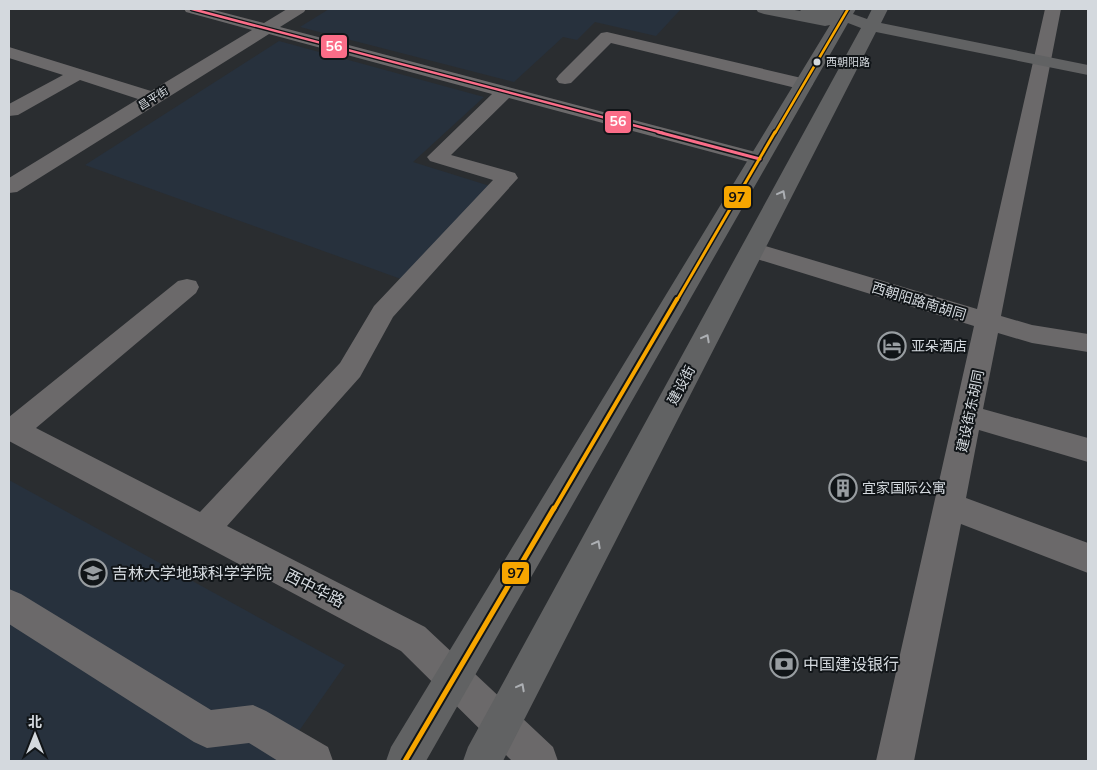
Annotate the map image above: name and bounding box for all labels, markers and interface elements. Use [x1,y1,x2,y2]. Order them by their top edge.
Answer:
line badge: 56 [320,34,348,59]
text: 56 [326,37,342,55]
place label: 西朝阳路 [826,55,870,69]
marker: 西朝阳路 [812,57,822,67]
street label: 昌平街 [135,83,171,113]
line badge: 56 [604,110,632,134]
text: 56 [610,112,626,130]
line badge: 97 [723,185,752,209]
text: 97 [729,188,745,206]
one-way arrow [776,191,786,200]
street label: 西朝阳路南胡同 [870,278,968,324]
hotel icon: 亚朵酒店 [877,331,907,361]
one-way arrow [700,334,710,343]
place label: 亚朵酒店 [911,337,967,355]
street label: 建设街 [663,362,699,408]
street label: 建设街东胡同 [952,368,988,454]
building icon: 宜家国际公寓 [828,473,858,503]
place label: 宜家国际公寓 [862,479,946,497]
one-way arrow [591,540,601,549]
school or university icon: 吉林大学地球科学学院 [78,558,108,588]
line badge: 97 [501,561,530,585]
place label: 吉林大学地球科学学院 [112,563,272,583]
text: 97 [508,564,524,582]
street label: 西中华路 [282,565,348,611]
bank icon: 中国建设银行 [769,649,799,679]
place label: 中国建设银行 [803,654,899,674]
one-way arrow [515,683,525,692]
north arrow [10,710,60,760]
text: 北 [28,713,42,731]

